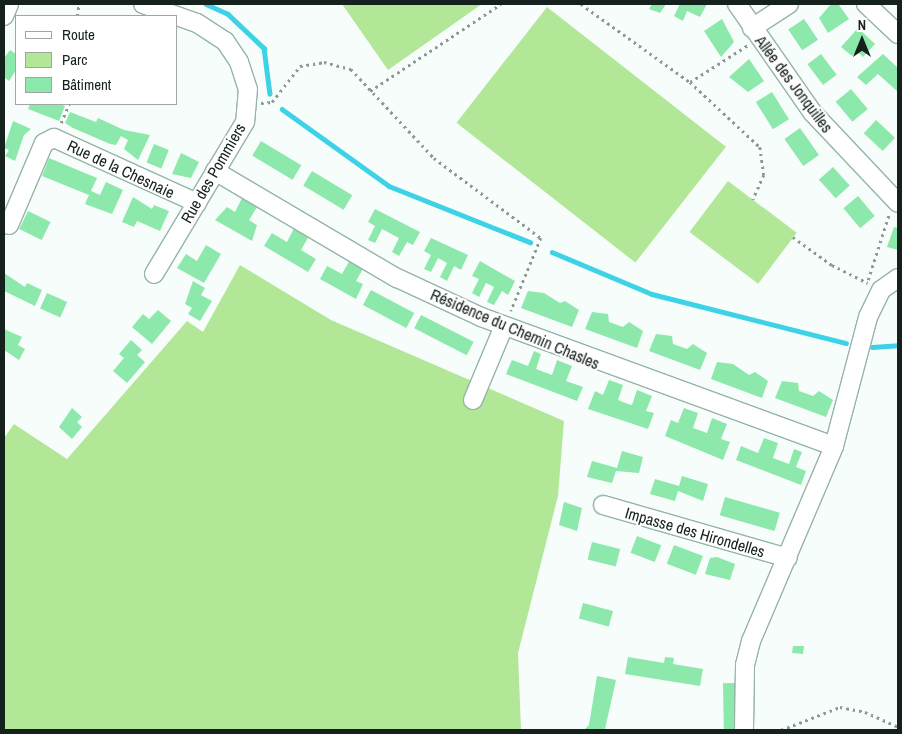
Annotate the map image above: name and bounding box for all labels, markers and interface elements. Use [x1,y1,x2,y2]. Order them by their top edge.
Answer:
legend [15,15,178,105]
north arrow [837,15,887,65]
text: N [858,16,866,34]
text: Route [62,24,95,45]
street label: Allée des Jonquilles [751,32,837,136]
text: Parc [62,49,87,70]
text: Bâtiment [62,74,111,95]
street label: Rue des Pommiers [177,120,249,226]
street label: Rue de la Chesnaie [64,136,178,202]
street label: Résidence du Chemin Chasles [428,285,602,373]
street label: Impasse des Hirondelles [623,503,767,561]

